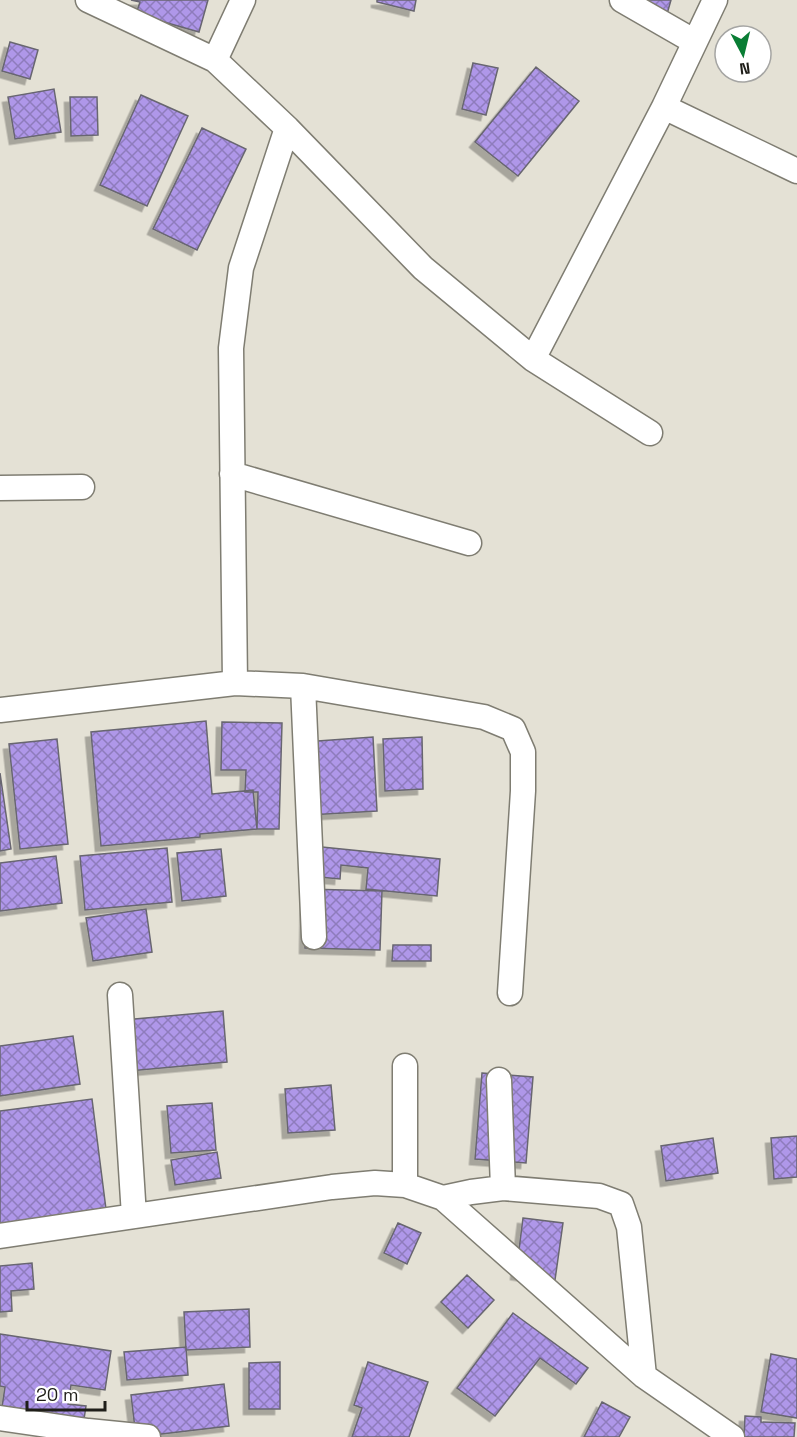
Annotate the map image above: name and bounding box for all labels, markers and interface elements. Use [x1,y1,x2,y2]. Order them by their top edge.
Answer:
north arrow [713,24,773,84]
text: N [738,57,751,79]
scale bar [27,1374,105,1412]
text: 20 m [36,1383,79,1406]

